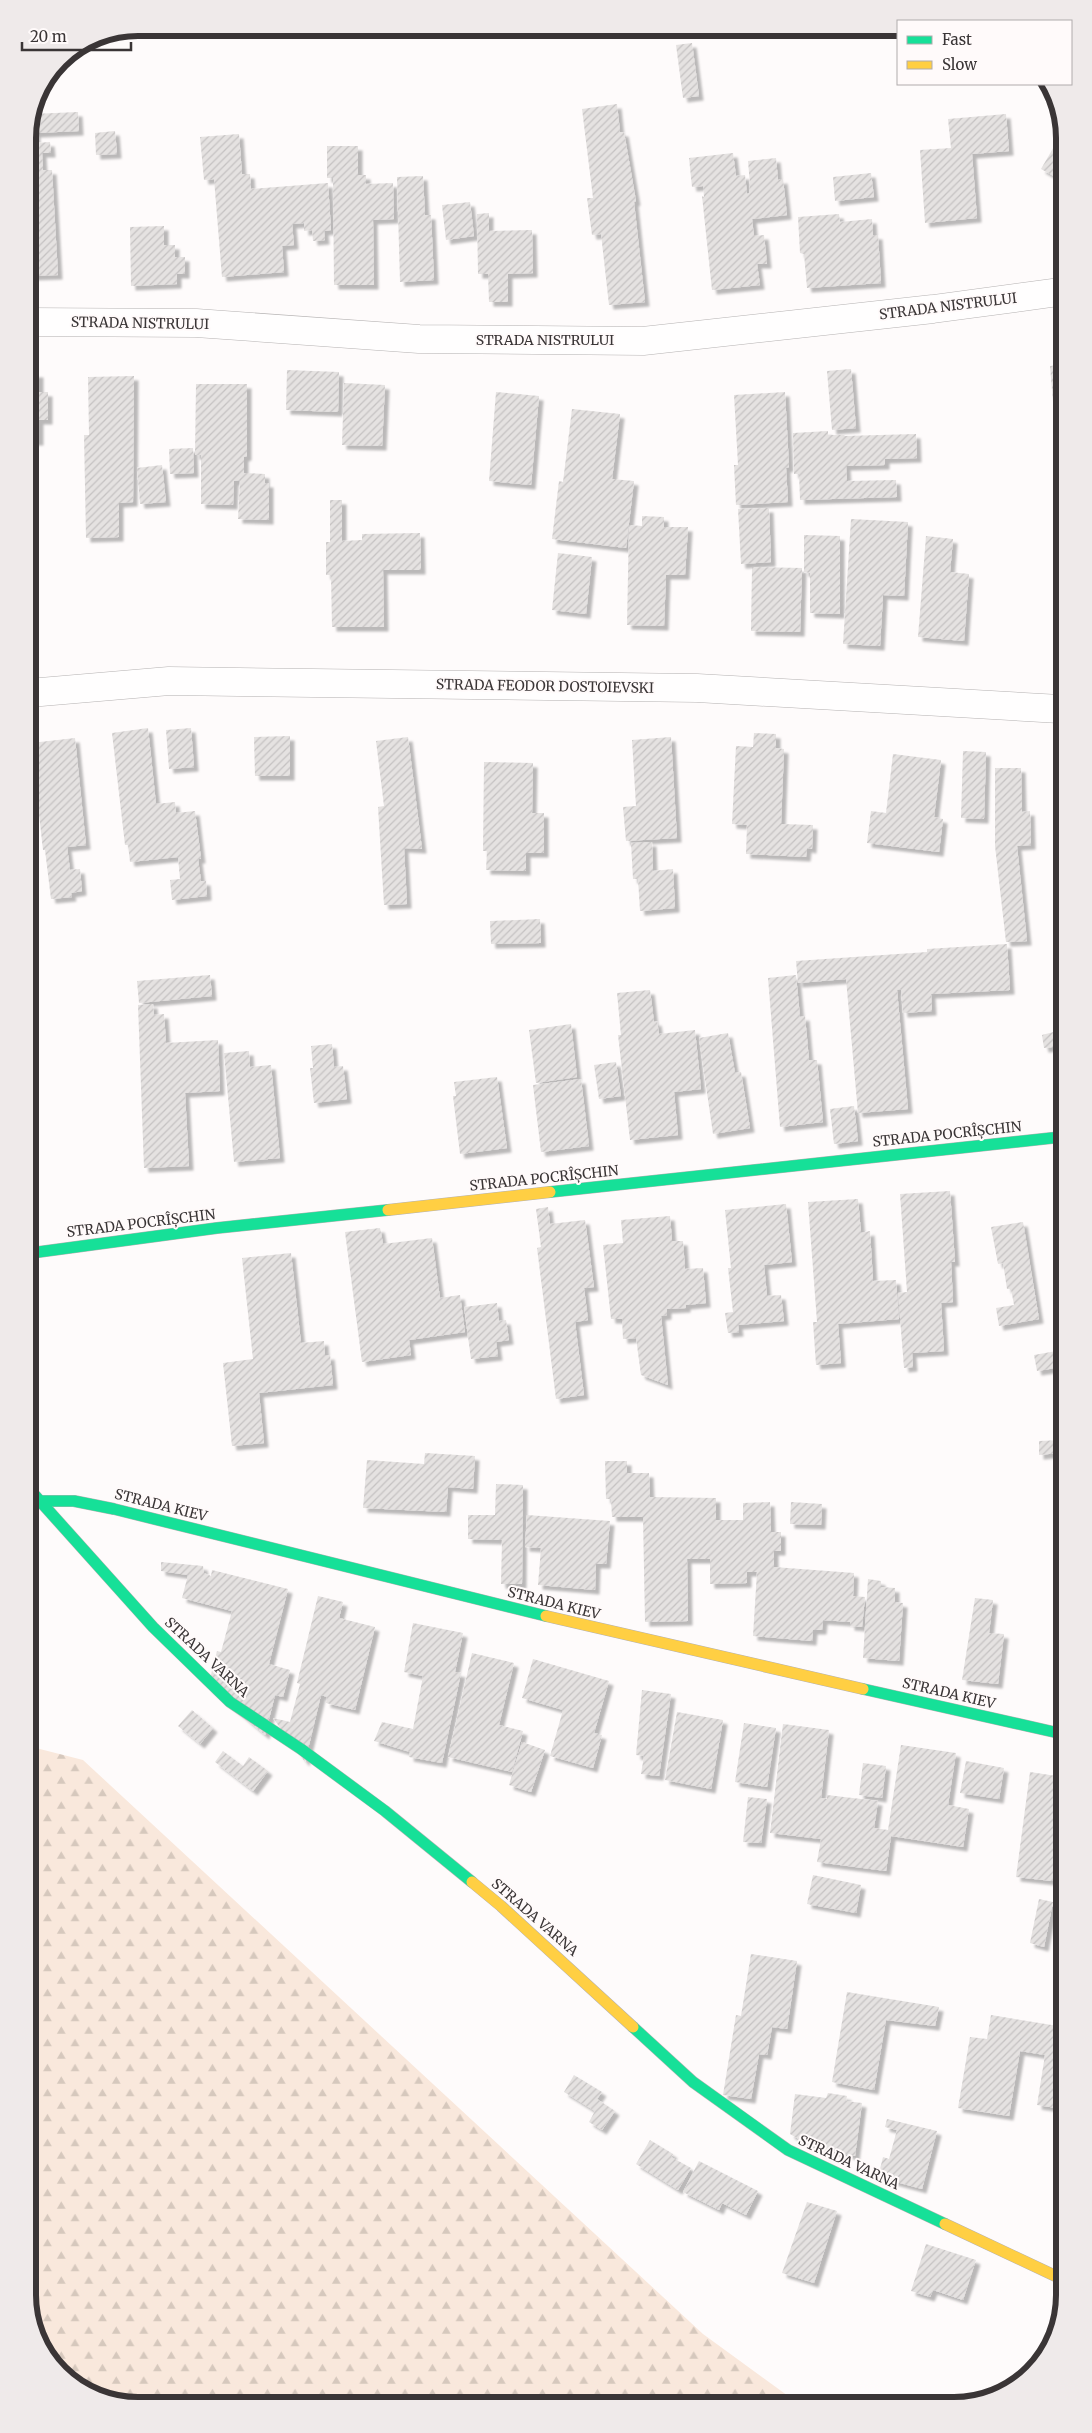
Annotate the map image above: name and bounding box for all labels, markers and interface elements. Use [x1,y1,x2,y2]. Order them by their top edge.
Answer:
scale bar [22,20,131,52]
legend [897,20,1072,85]
text: 20 m [30,27,67,46]
text: Fast [942,30,972,49]
text: Slow [942,55,977,74]
street label: STRADA NISTRULUI [878,289,1018,323]
street label: STRADA NISTRULUI [71,313,209,333]
street label: STRADA NISTRULUI [476,331,614,349]
street label: STRADA FEODOR DOSTOIEVSKI [436,675,654,697]
street label: STRADA POCRÎȘCHIN [872,1117,1023,1151]
street label: STRADA POCRÎȘCHIN [469,1161,620,1195]
street label: STRADA POCRÎȘCHIN [66,1205,217,1241]
street label: STRADA KIEV [113,1485,210,1525]
street label: STRADA KIEV [506,1583,603,1623]
street label: STRADA VARNA [161,1613,253,1701]
street label: STRADA KIEV [901,1674,998,1713]
street label: STRADA VARNA [488,1874,582,1960]
street label: STRADA VARNA [796,2131,902,2193]

